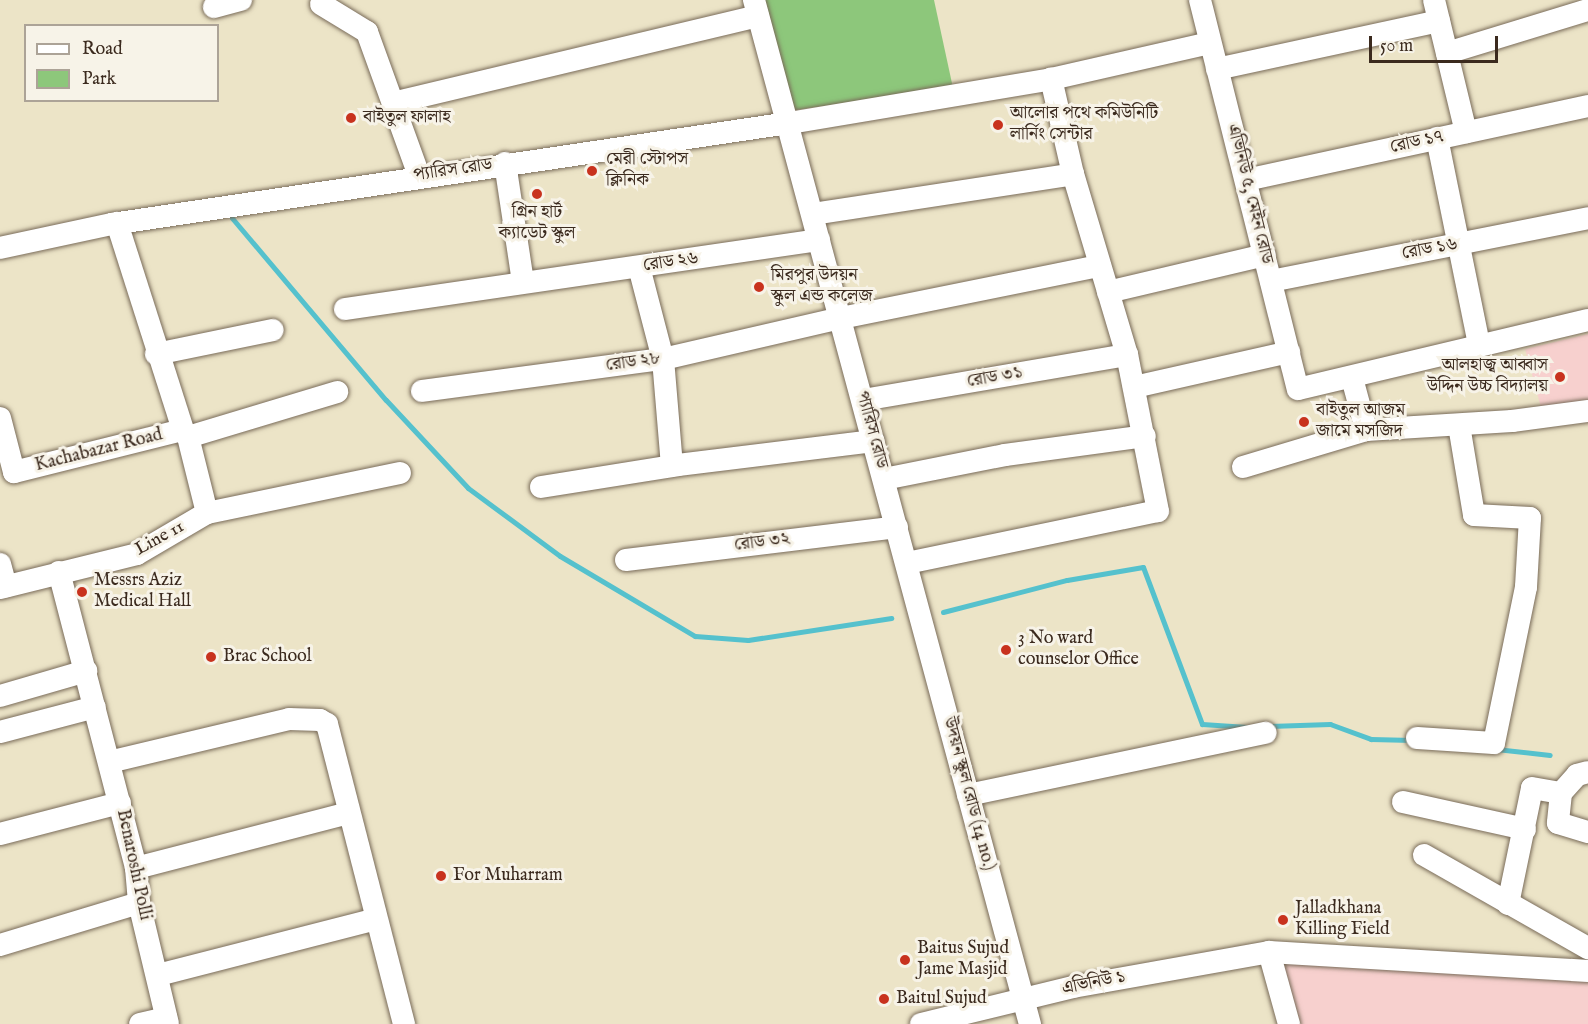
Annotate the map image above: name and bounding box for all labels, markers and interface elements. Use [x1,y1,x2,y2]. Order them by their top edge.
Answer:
legend [24,24,219,102]
scale bar [1372,24,1501,62]
text: 50 m [1380,35,1413,58]
text: Road [82,38,123,61]
text: Park [82,68,116,91]
place label: আলোর পথে কমিউনিটি লার্নিং সেন্টার [1010,104,1158,146]
place label: বাইতুল ফালাহ [363,107,451,129]
marker: বাইতুল ফালাহ [344,111,358,125]
marker: আলোর পথে কমিউনিটি লার্নিং সেন্টার [991,118,1005,132]
street label: এভিনিউ ৫, মেইন রোড [1221,122,1277,266]
street label: রোড ১৭ [1388,127,1446,159]
place label: মেরী স্টোপস ক্লিনিক [606,150,688,192]
street label: প্যারিস রোড [412,155,494,187]
marker: মেরী স্টোপস ক্লিনিক [583,162,601,180]
marker: গ্রিন হার্ট ক্যাডেট স্কুল [530,187,544,201]
place label: গ্রিন হার্ট ক্যাডেট স্কুল [499,203,575,246]
street label: রোড ১৬ [1400,234,1460,266]
street label: রোড ২৬ [642,248,700,278]
place label: মিরপুর উদয়ন স্কুল এন্ড কলেজ [771,266,873,308]
marker: মিরপুর উদয়ন স্কুল এন্ড কলেজ [752,280,766,294]
street label: রোড ২৮ [604,348,662,378]
place label: আলহাজ্ব আব্বাস উদ্দিন উচ্চ বিদ্যালয় [1427,356,1548,398]
street label: রোড ৩১ [965,362,1025,394]
marker: আলহাজ্ব আব্বাস উদ্দিন উচ্চ বিদ্যালয় [1553,370,1567,384]
street label: প্যারিস রোড [850,389,892,471]
place label: বাইতুল আজম জামে মসজিদ [1316,401,1405,444]
marker: বাইতুল আজম জামে মসজিদ [1297,415,1311,429]
street label: Kachabazar Road [33,425,165,477]
street label: Line 11 [132,517,188,561]
street label: রোড ৩২ [733,529,791,557]
place label: Messrs Aziz Medical Hall [94,571,191,614]
marker: Messrs Aziz Medical Hall [75,585,89,599]
place label: 3 No ward counselor Office [1018,629,1139,672]
marker: 3 No ward counselor Office [999,643,1013,657]
place label: Brac School [223,646,312,668]
marker: Brac School [204,650,218,664]
street label: উদয়ন স্কুল রোড (14 no.) [937,715,999,873]
street label: Benaroshi Polli [111,808,155,922]
place label: For Muharram [453,865,563,887]
marker: For Muharram [434,869,448,883]
place label: Jalladkhana Killing Field [1295,899,1390,942]
marker: Jalladkhana Killing Field [1276,913,1290,927]
place label: Baitus Sujud Jame Masjid [917,939,1009,982]
marker: Baitus Sujud Jame Masjid [898,953,912,967]
street label: এভিনিউ ১ [1060,967,1128,1001]
place label: Baitul Sujud [896,988,987,1010]
marker: Baitul Sujud [877,992,891,1006]

